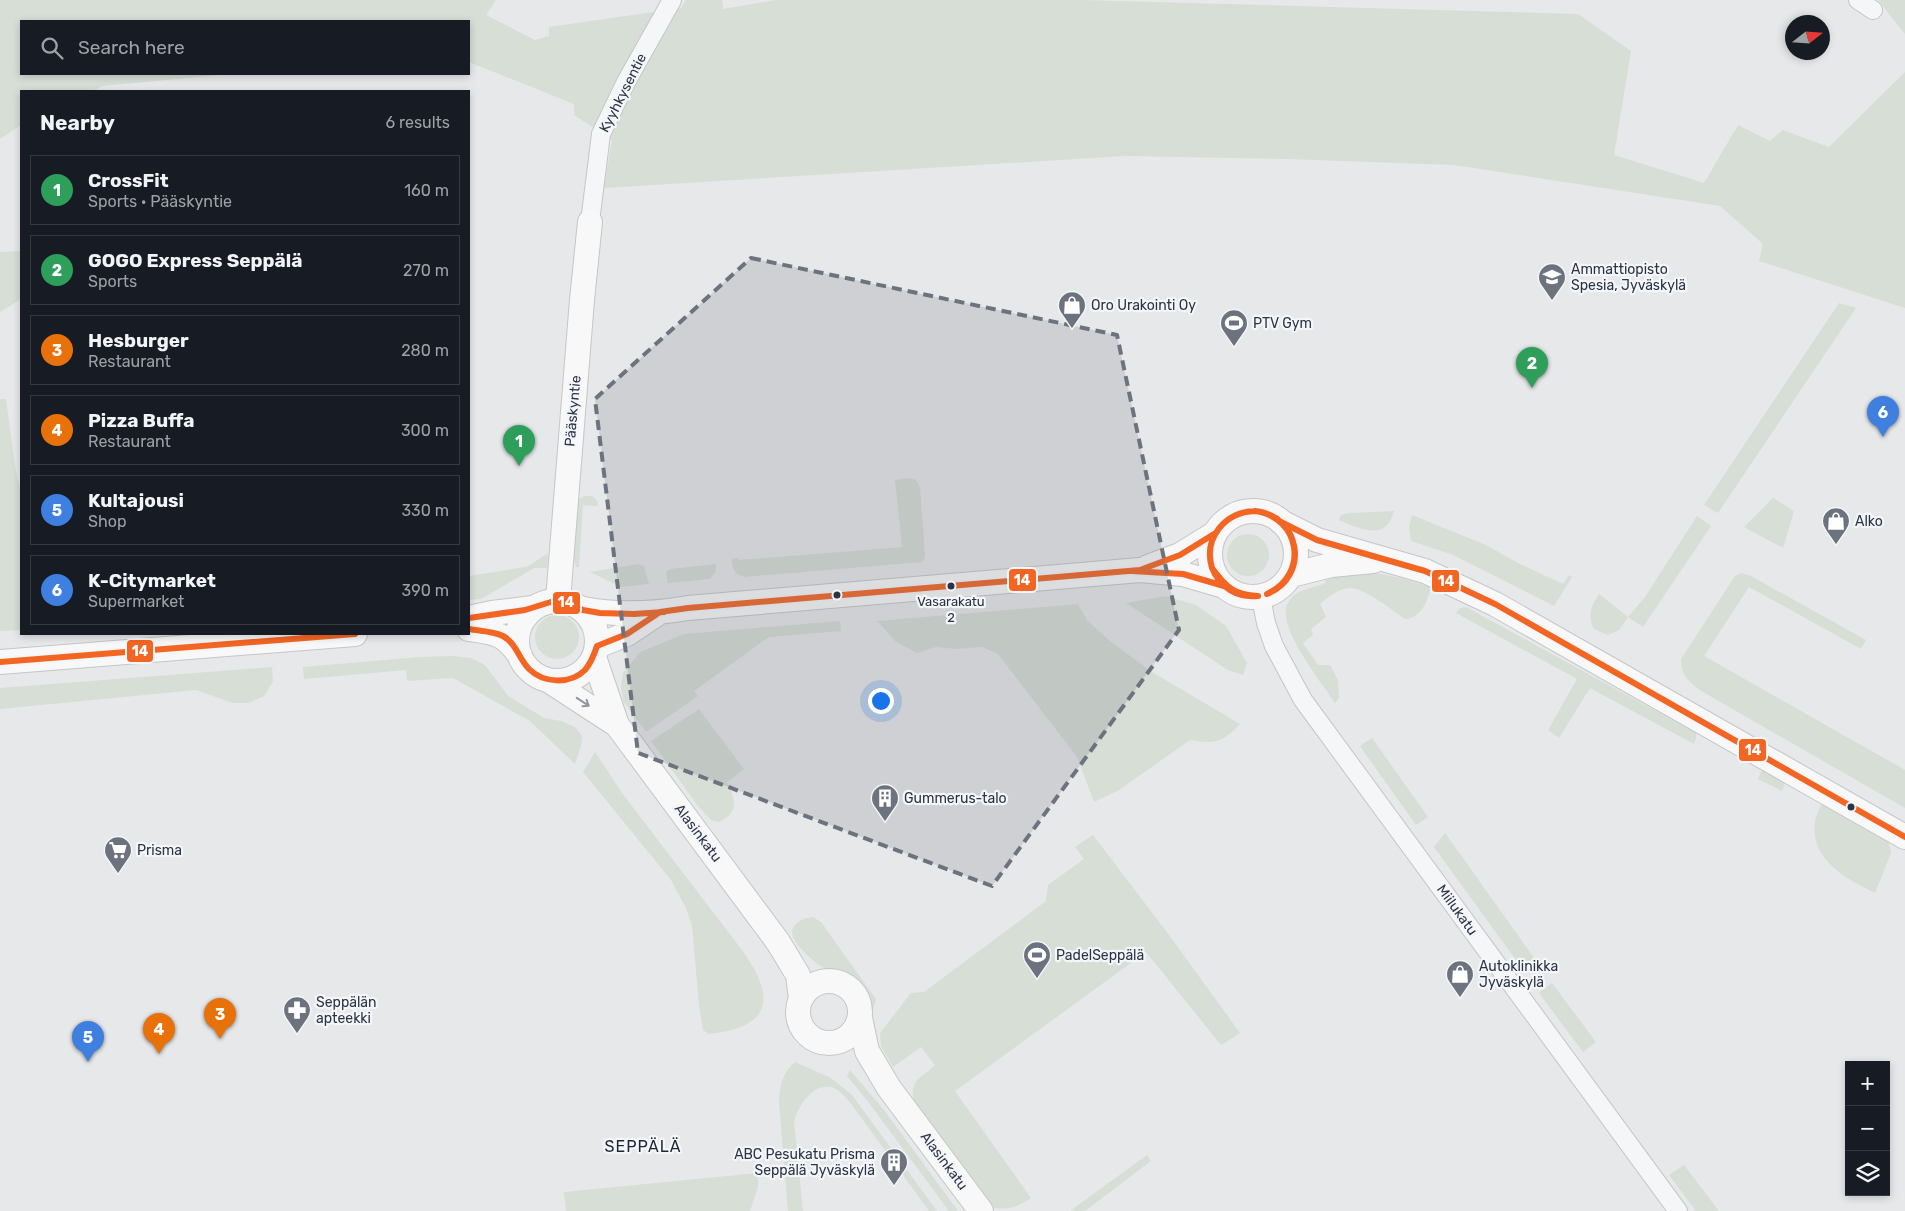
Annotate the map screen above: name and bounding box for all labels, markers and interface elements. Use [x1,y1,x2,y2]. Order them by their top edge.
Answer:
north arrow [1785,15,1830,60]
search box [20,20,470,75]
icon: search [38,34,66,62]
text: Search here [78,36,185,59]
street label: Kyyhkysentie [596,50,650,135]
text: Nearby [40,110,115,135]
text: 6 results [385,113,450,132]
text: CrossFit [88,169,169,192]
text: 1 [53,181,61,200]
text: 160 m [404,181,449,200]
text: Sports · Pääskyntie [88,192,232,211]
text: GOGO Express Seppälä [88,249,302,272]
text: 2 [52,261,62,280]
text: 270 m [403,261,449,280]
place label: Ammattiopisto Spesia, Jyväskylä [1571,261,1686,294]
school or university icon: Ammattiopisto Spesia, Jyväskylä [1537,262,1567,301]
text: Sports [88,272,137,291]
shop icon: Oro Urakointi Oy [1057,290,1087,329]
place label: Oro Urakointi Oy [1091,297,1196,314]
sports icon: PTV Gym [1219,308,1249,347]
place label: PTV Gym [1253,315,1312,332]
text: Hesburger [88,329,189,352]
text: 3 [52,341,62,360]
text: 280 m [401,341,449,360]
pin: 2 [1516,347,1548,388]
text: Restaurant [88,352,171,371]
street label: Pääskyntie [561,374,585,447]
pin: 6 [1867,396,1899,437]
text: Pizza Buffa [88,409,194,432]
text: 4 [52,421,62,440]
text: 300 m [401,421,449,440]
pin: 1 [503,425,535,466]
text: Restaurant [88,432,171,451]
text: Kultajousi [88,489,184,512]
text: 5 [52,501,62,520]
text: 330 m [401,501,449,520]
shop icon: Alko [1821,506,1851,545]
text: Shop [88,512,126,531]
place label: Alko [1855,513,1883,530]
line badge: 14 [1008,568,1037,592]
text: K-Citymarket [88,569,216,592]
line badge: 14 [1431,569,1460,593]
text: 14 [1014,572,1031,589]
text: 14 [1438,573,1455,590]
text: 6 [52,581,62,600]
text: 390 m [402,581,449,600]
marker: Vasarakatu 2 [946,581,956,591]
unlabelled marker [832,590,842,600]
line badge: 14 [552,591,581,615]
text: Supermarket [88,592,184,611]
text: 14 [558,594,575,611]
place label: Vasarakatu 2 [917,594,985,625]
line badge: 14 [126,639,154,663]
text: 14 [132,643,149,660]
your location [868,688,894,714]
one-way arrow [576,696,590,707]
line badge: 14 [1738,738,1767,762]
text: 14 [1745,742,1762,759]
building icon: Gummerus-talo [870,783,900,822]
place label: Gummerus-talo [904,790,1007,807]
street label: Alasinkatu [671,801,725,865]
unlabelled marker [1846,802,1856,812]
supermarket icon: Prisma [103,835,133,874]
place label: Prisma [137,842,182,859]
street label: Miilukatu [1433,881,1481,939]
sports icon: PadelSeppälä [1022,940,1052,979]
place label: PadelSeppälä [1056,947,1144,964]
place label: Autoklinikka Jyväskylä [1479,958,1558,991]
shop icon: Autoklinikka Jyväskylä [1445,959,1475,998]
place label: Seppälän apteekki [316,994,377,1027]
pharmacy icon: Seppälän apteekki [282,995,312,1034]
pin: 3 [204,998,236,1039]
pin: 4 [143,1013,175,1054]
pin: 5 [72,1021,104,1062]
map controls [1845,1061,1890,1196]
button: + [1845,1061,1890,1106]
button: − [1845,1106,1890,1151]
street label: Alasinkatu [917,1129,971,1193]
district label: SEPPÄLÄ [605,1137,682,1156]
place label: ABC Pesukatu Prisma Seppälä Jyväskylä [734,1146,875,1179]
building icon: ABC Pesukatu Prisma Seppälä Jyväskylä [879,1147,909,1186]
button: layers [1845,1151,1890,1196]

